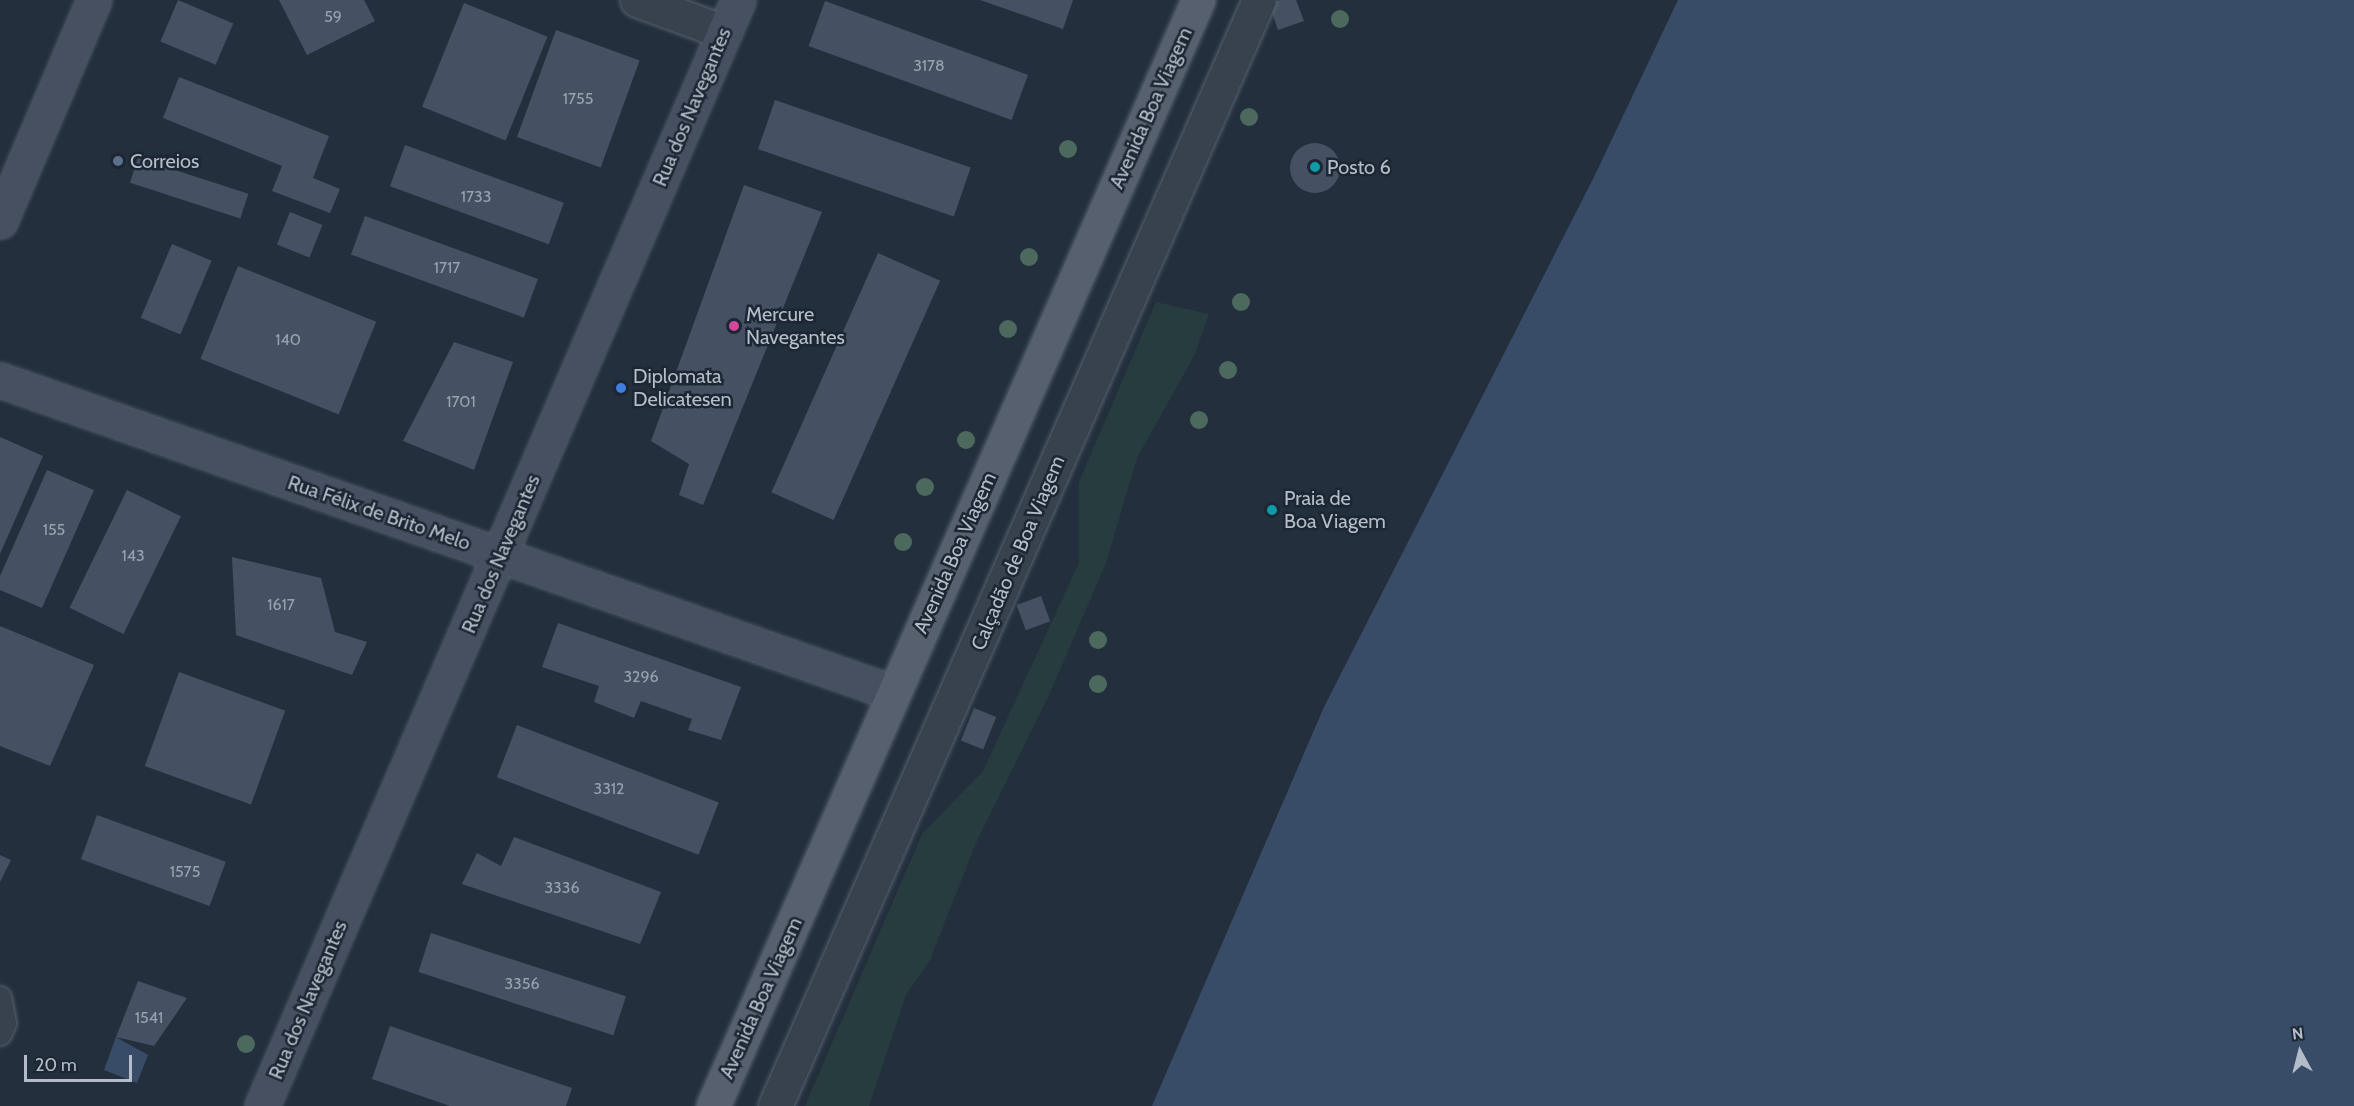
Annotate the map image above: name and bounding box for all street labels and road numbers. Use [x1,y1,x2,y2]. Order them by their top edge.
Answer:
street label: Rua dos Navegantes [648,24,736,190]
street label: Avenida Boa Viagem [1105,24,1197,192]
street label: Calçadão de Boa Viagem [966,452,1070,654]
street label: Avenida Boa Viagem [909,469,1001,637]
street label: Rua Félix de Brito Melo [285,470,473,556]
street label: Rua dos Navegantes [457,471,545,637]
street label: Avenida Boa Viagem [715,914,807,1082]
street label: Rua dos Navegantes [264,917,352,1083]

